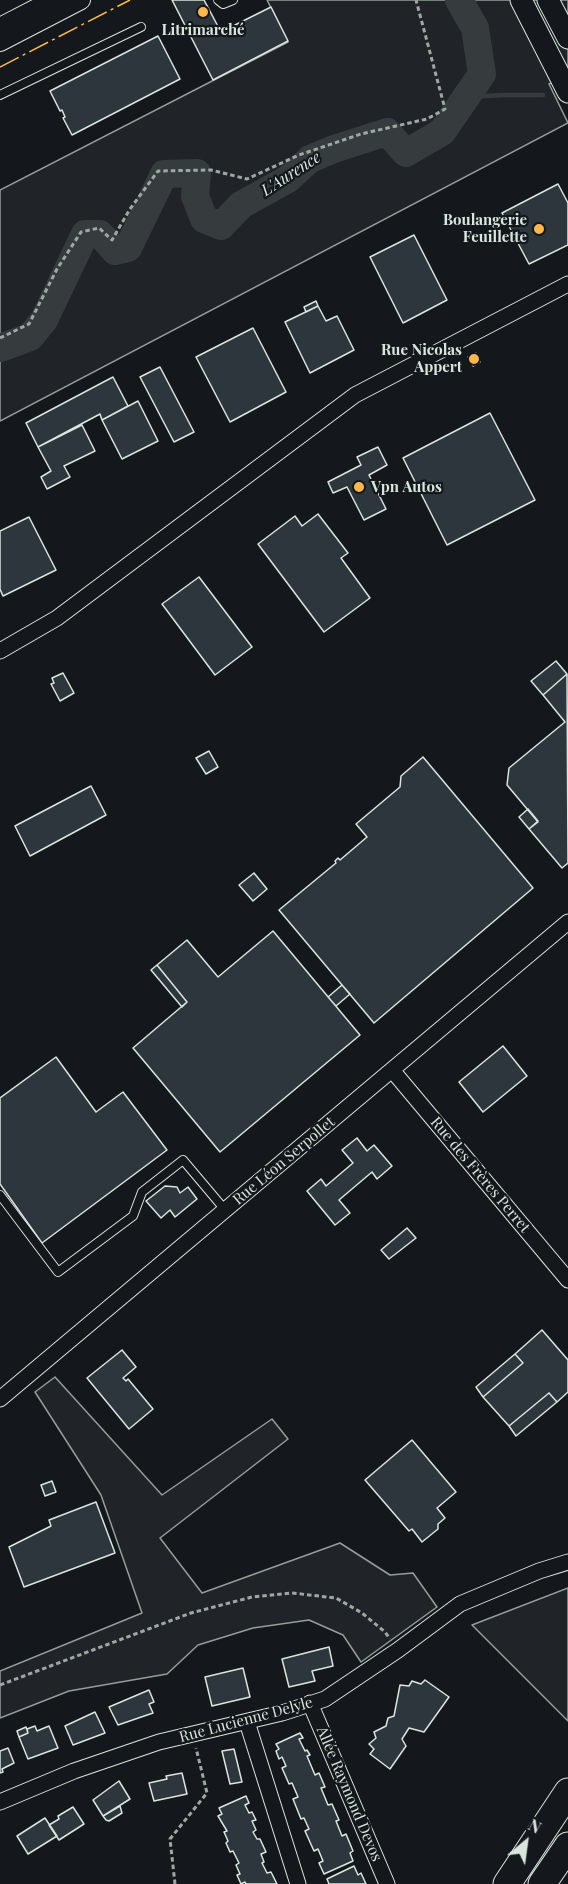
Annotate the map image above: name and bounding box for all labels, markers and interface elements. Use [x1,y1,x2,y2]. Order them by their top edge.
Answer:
marker: Litrimarché [196,5,210,19]
place label: Litrimarché [161,21,245,39]
water label: L'Aurence [258,148,324,200]
place label: Boulangerie Feuillette [443,211,527,246]
marker: Boulangerie Feuillette [532,222,546,236]
place label: Rue Nicolas Appert [381,341,462,376]
marker: Rue Nicolas Appert [467,352,481,366]
place label: Vpn Autos [371,478,442,496]
marker: Vpn Autos [352,480,366,494]
street label: Rue Léon Serpollet [229,1113,339,1209]
street label: Rue des Frères Perret [426,1113,534,1237]
street label: Rue Lucienne Delyle [177,1694,315,1746]
street label: Allée Raymond Devos [312,1724,386,1864]
north arrow [496,1812,556,1872]
text: N [525,1814,545,1838]

